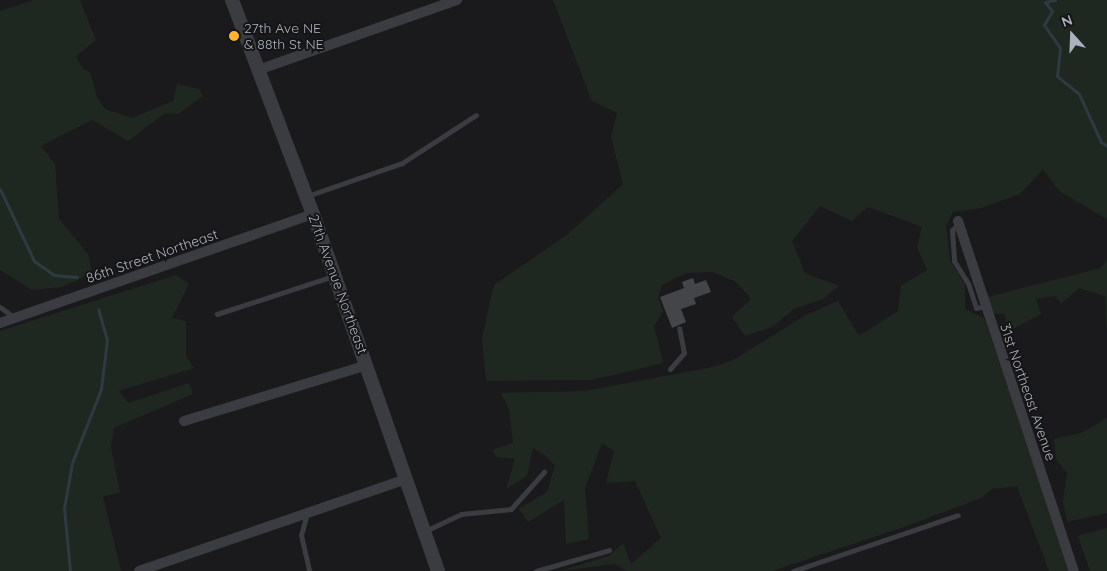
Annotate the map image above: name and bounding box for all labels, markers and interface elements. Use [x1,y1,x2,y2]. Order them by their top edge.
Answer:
north arrow [1047,10,1097,60]
text: N [1059,11,1075,31]
place label: 27th Ave NE & 88th St NE [244,20,324,52]
marker: 27th Ave NE & 88th St NE [228,30,240,42]
street label: 27th Avenue Northeast [305,212,371,356]
street label: 86th Street Northeast [84,226,220,286]
street label: 31st Northeast Avenue [997,321,1059,463]

